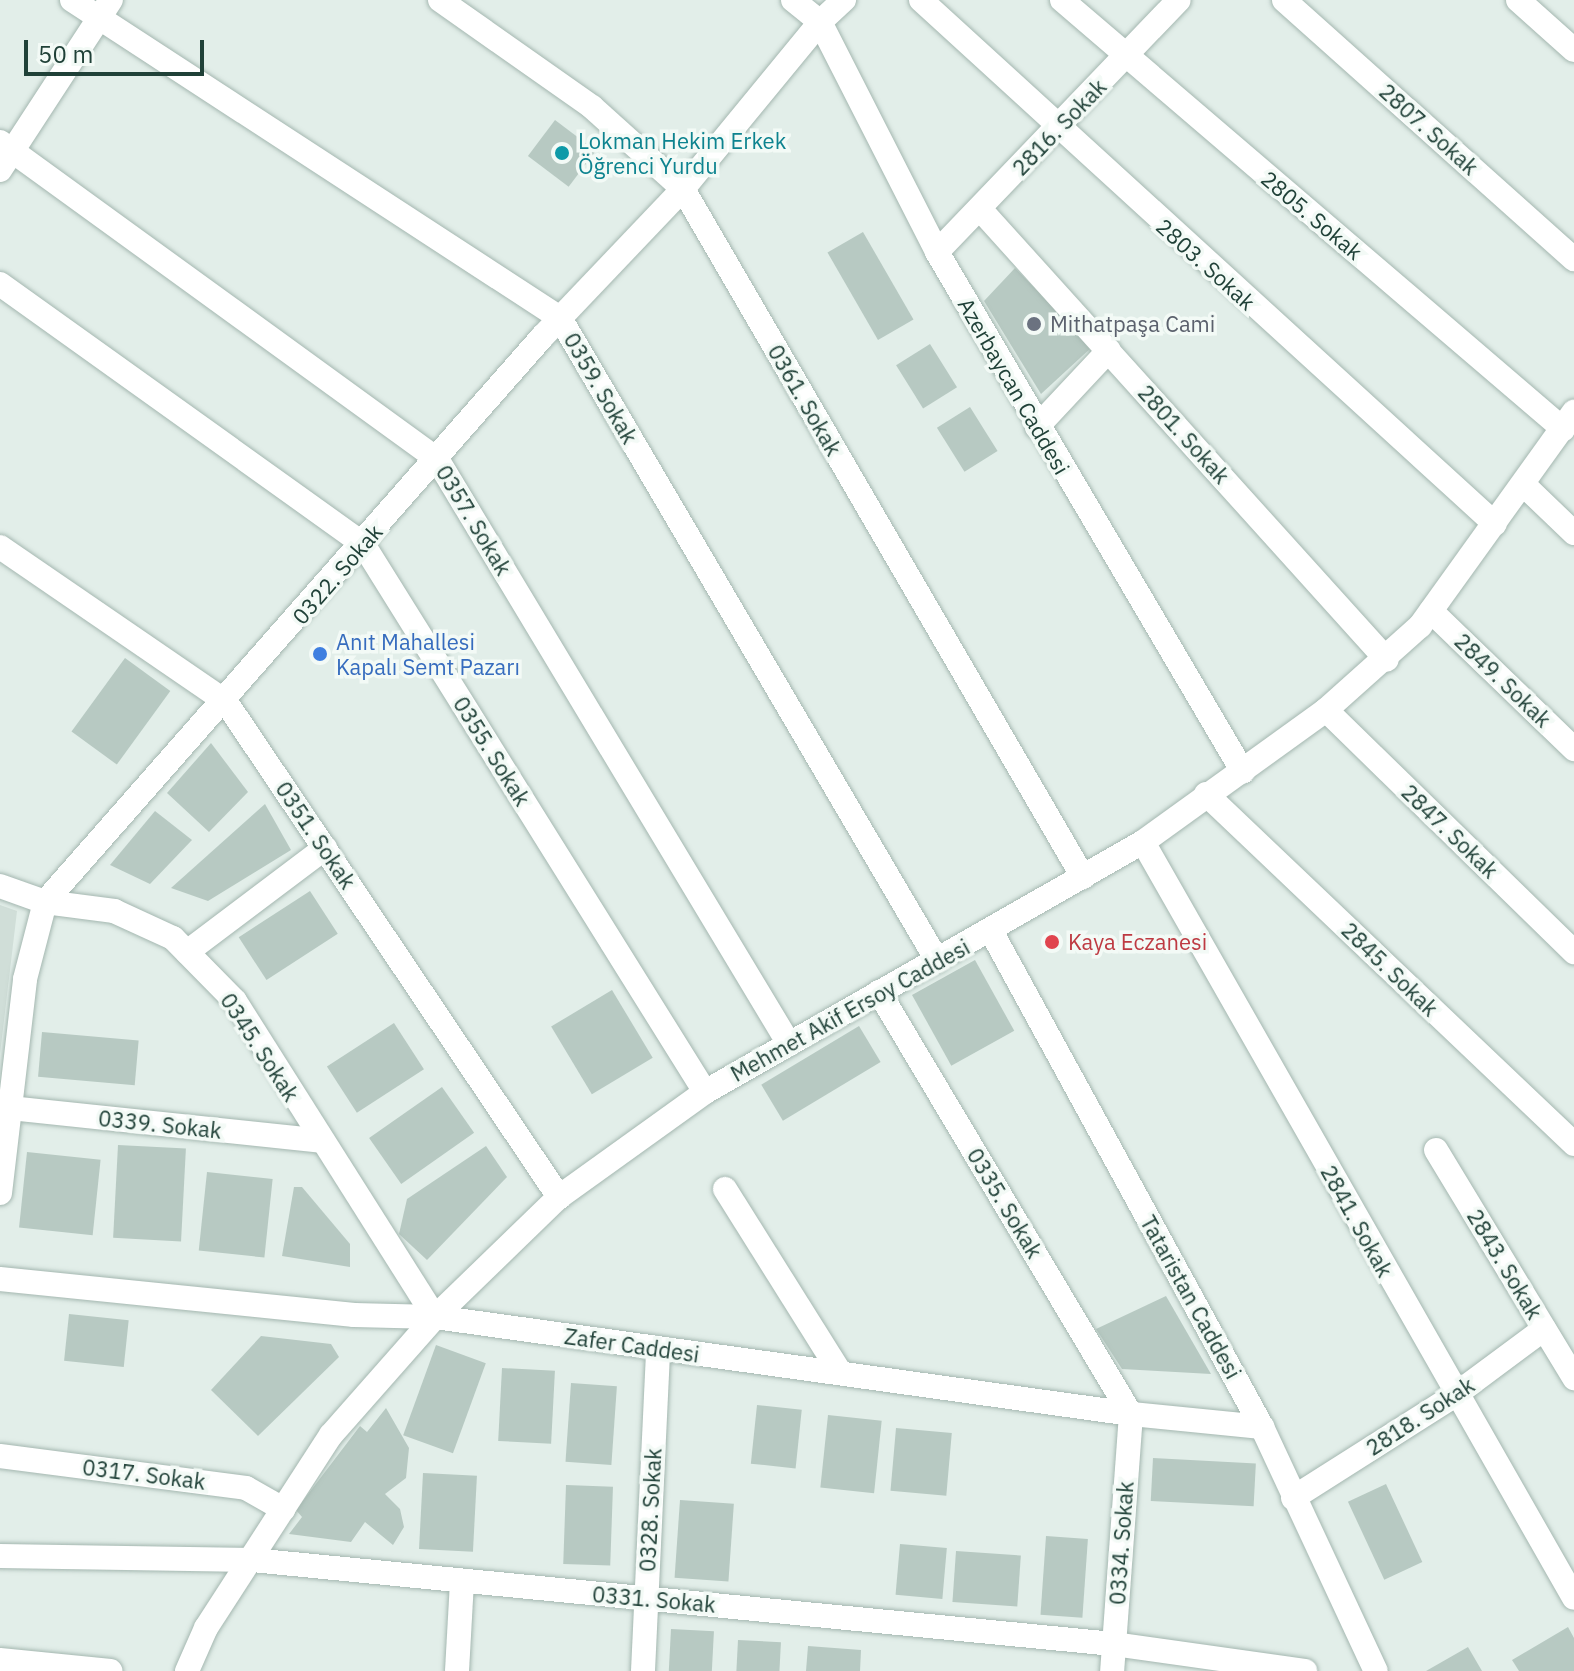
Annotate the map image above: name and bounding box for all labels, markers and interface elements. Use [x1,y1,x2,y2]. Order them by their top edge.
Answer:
scale bar [28,24,208,74]
text: 50 m [38,38,93,70]
street label: 2816. Sokak [1006,73,1112,181]
street label: 2807. Sokak [1374,78,1484,180]
place label: Lokman Hekim Erkek Öğrenci Yurdu [578,127,786,178]
marker: Lokman Hekim Erkek Öğrenci Yurdu [553,144,571,162]
street label: 2805. Sokak [1256,165,1368,265]
street label: 2803. Sokak [1151,213,1261,315]
street label: Azerbaycan Caddesi [953,293,1075,479]
place label: Mithatpaşa Cami [1050,311,1215,337]
marker: Mithatpaşa Cami [1025,315,1043,333]
street label: 0359. Sokak [559,328,643,448]
street label: 0361. Sokak [763,340,847,460]
street label: 2801. Sokak [1133,379,1235,489]
street label: 0357. Sokak [431,460,517,580]
street label: 0322. Sokak [286,519,388,629]
street label: 2849. Sokak [1449,627,1557,733]
place label: Anıt Mahallesi Kapalı Semt Pazarı [336,628,520,680]
marker: Anıt Mahallesi Kapalı Semt Pazarı [311,645,329,663]
street label: 0355. Sokak [448,691,536,811]
street label: 0351. Sokak [270,776,362,894]
street label: 2847. Sokak [1396,778,1504,884]
street label: 2845. Sokak [1336,916,1444,1022]
place label: Kaya Eczanesi [1068,929,1207,955]
street label: Mehmet Akif Ersoy Caddesi [726,933,974,1087]
marker: Kaya Eczanesi [1043,933,1061,951]
street label: 0345. Sokak [215,988,305,1106]
street label: 0339. Sokak [97,1104,223,1144]
street label: 0335. Sokak [962,1143,1048,1263]
street label: 2841. Sokak [1315,1160,1399,1282]
street label: 2843. Sokak [1462,1204,1548,1324]
street label: Tataristan Caddesi [1135,1211,1247,1383]
street label: Zafer Caddesi [563,1322,701,1368]
street label: 2818. Sokak [1361,1371,1479,1461]
street label: 0328. Sokak [634,1447,666,1573]
street label: 0317. Sokak [81,1453,207,1495]
street label: 0334. Sokak [1104,1480,1138,1606]
street label: 0331. Sokak [591,1580,717,1618]

